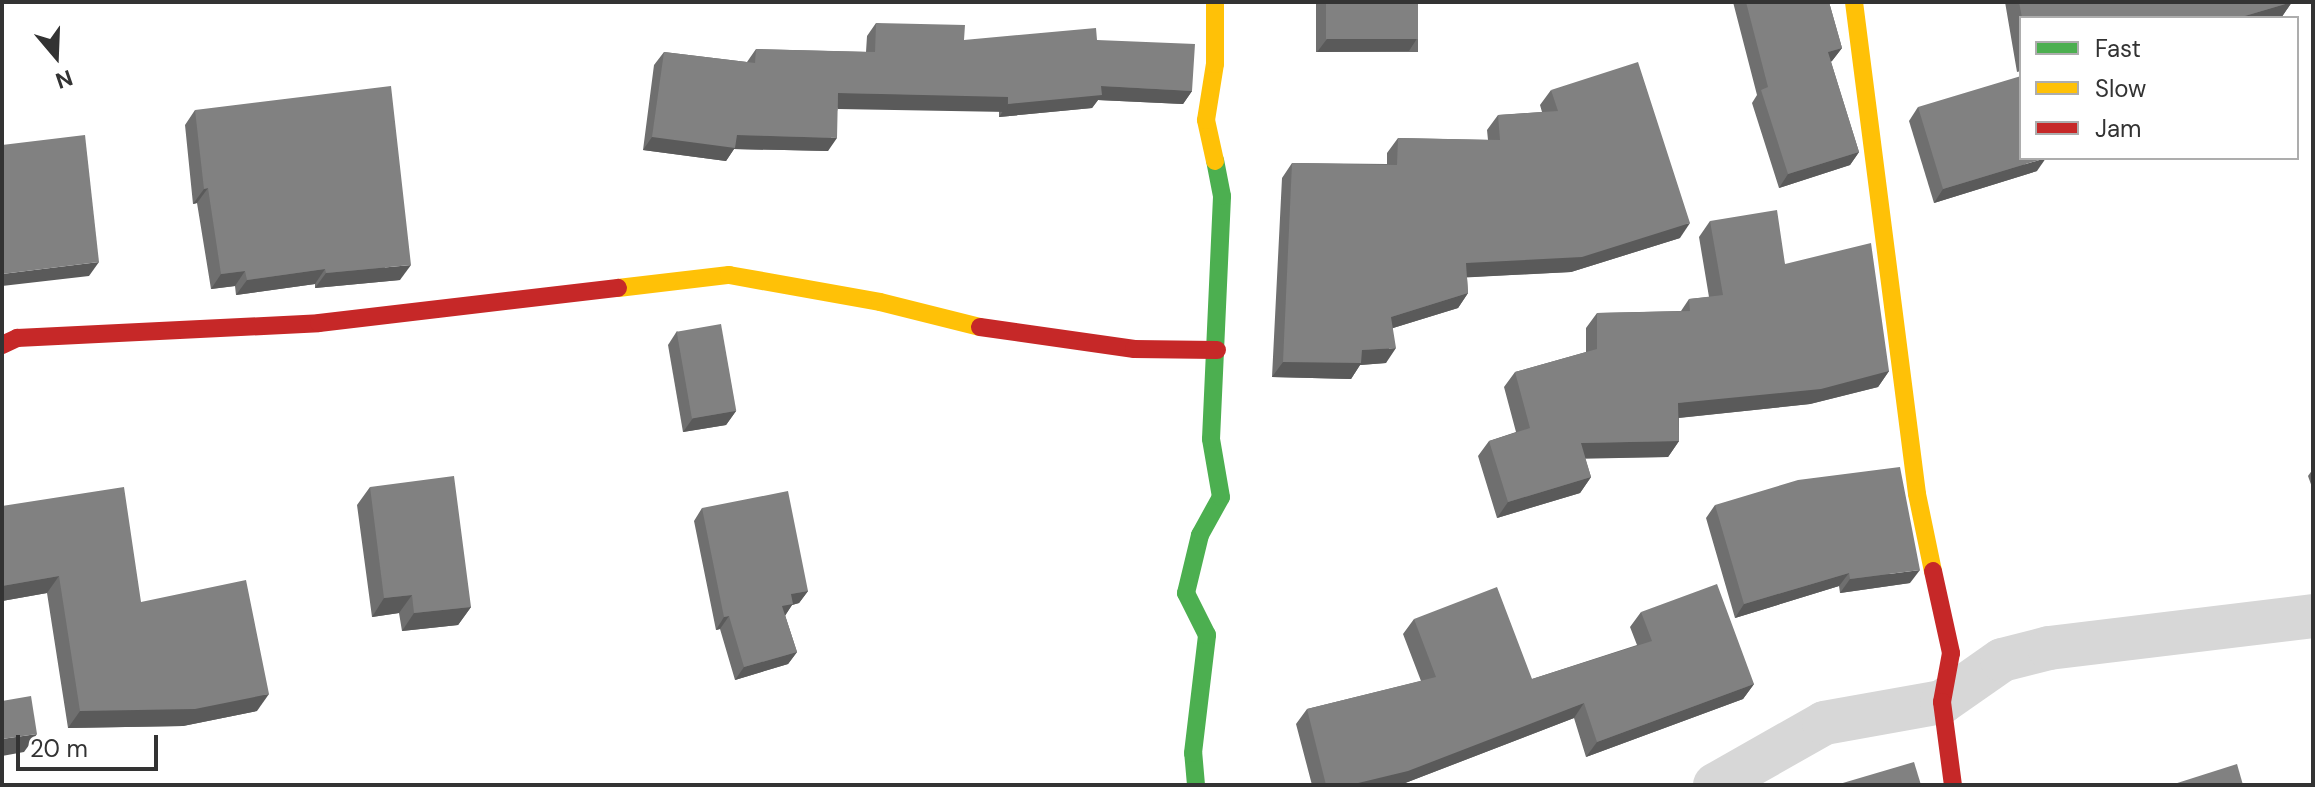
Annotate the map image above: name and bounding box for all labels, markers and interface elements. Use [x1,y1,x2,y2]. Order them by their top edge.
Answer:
north arrow [16,16,96,96]
legend [2019,16,2299,160]
text: Fast [2095,33,2141,64]
text: N [52,63,76,95]
text: Slow [2095,73,2146,104]
text: Jam [2095,113,2141,144]
scale bar [20,719,162,769]
text: 20 m [30,733,88,764]

